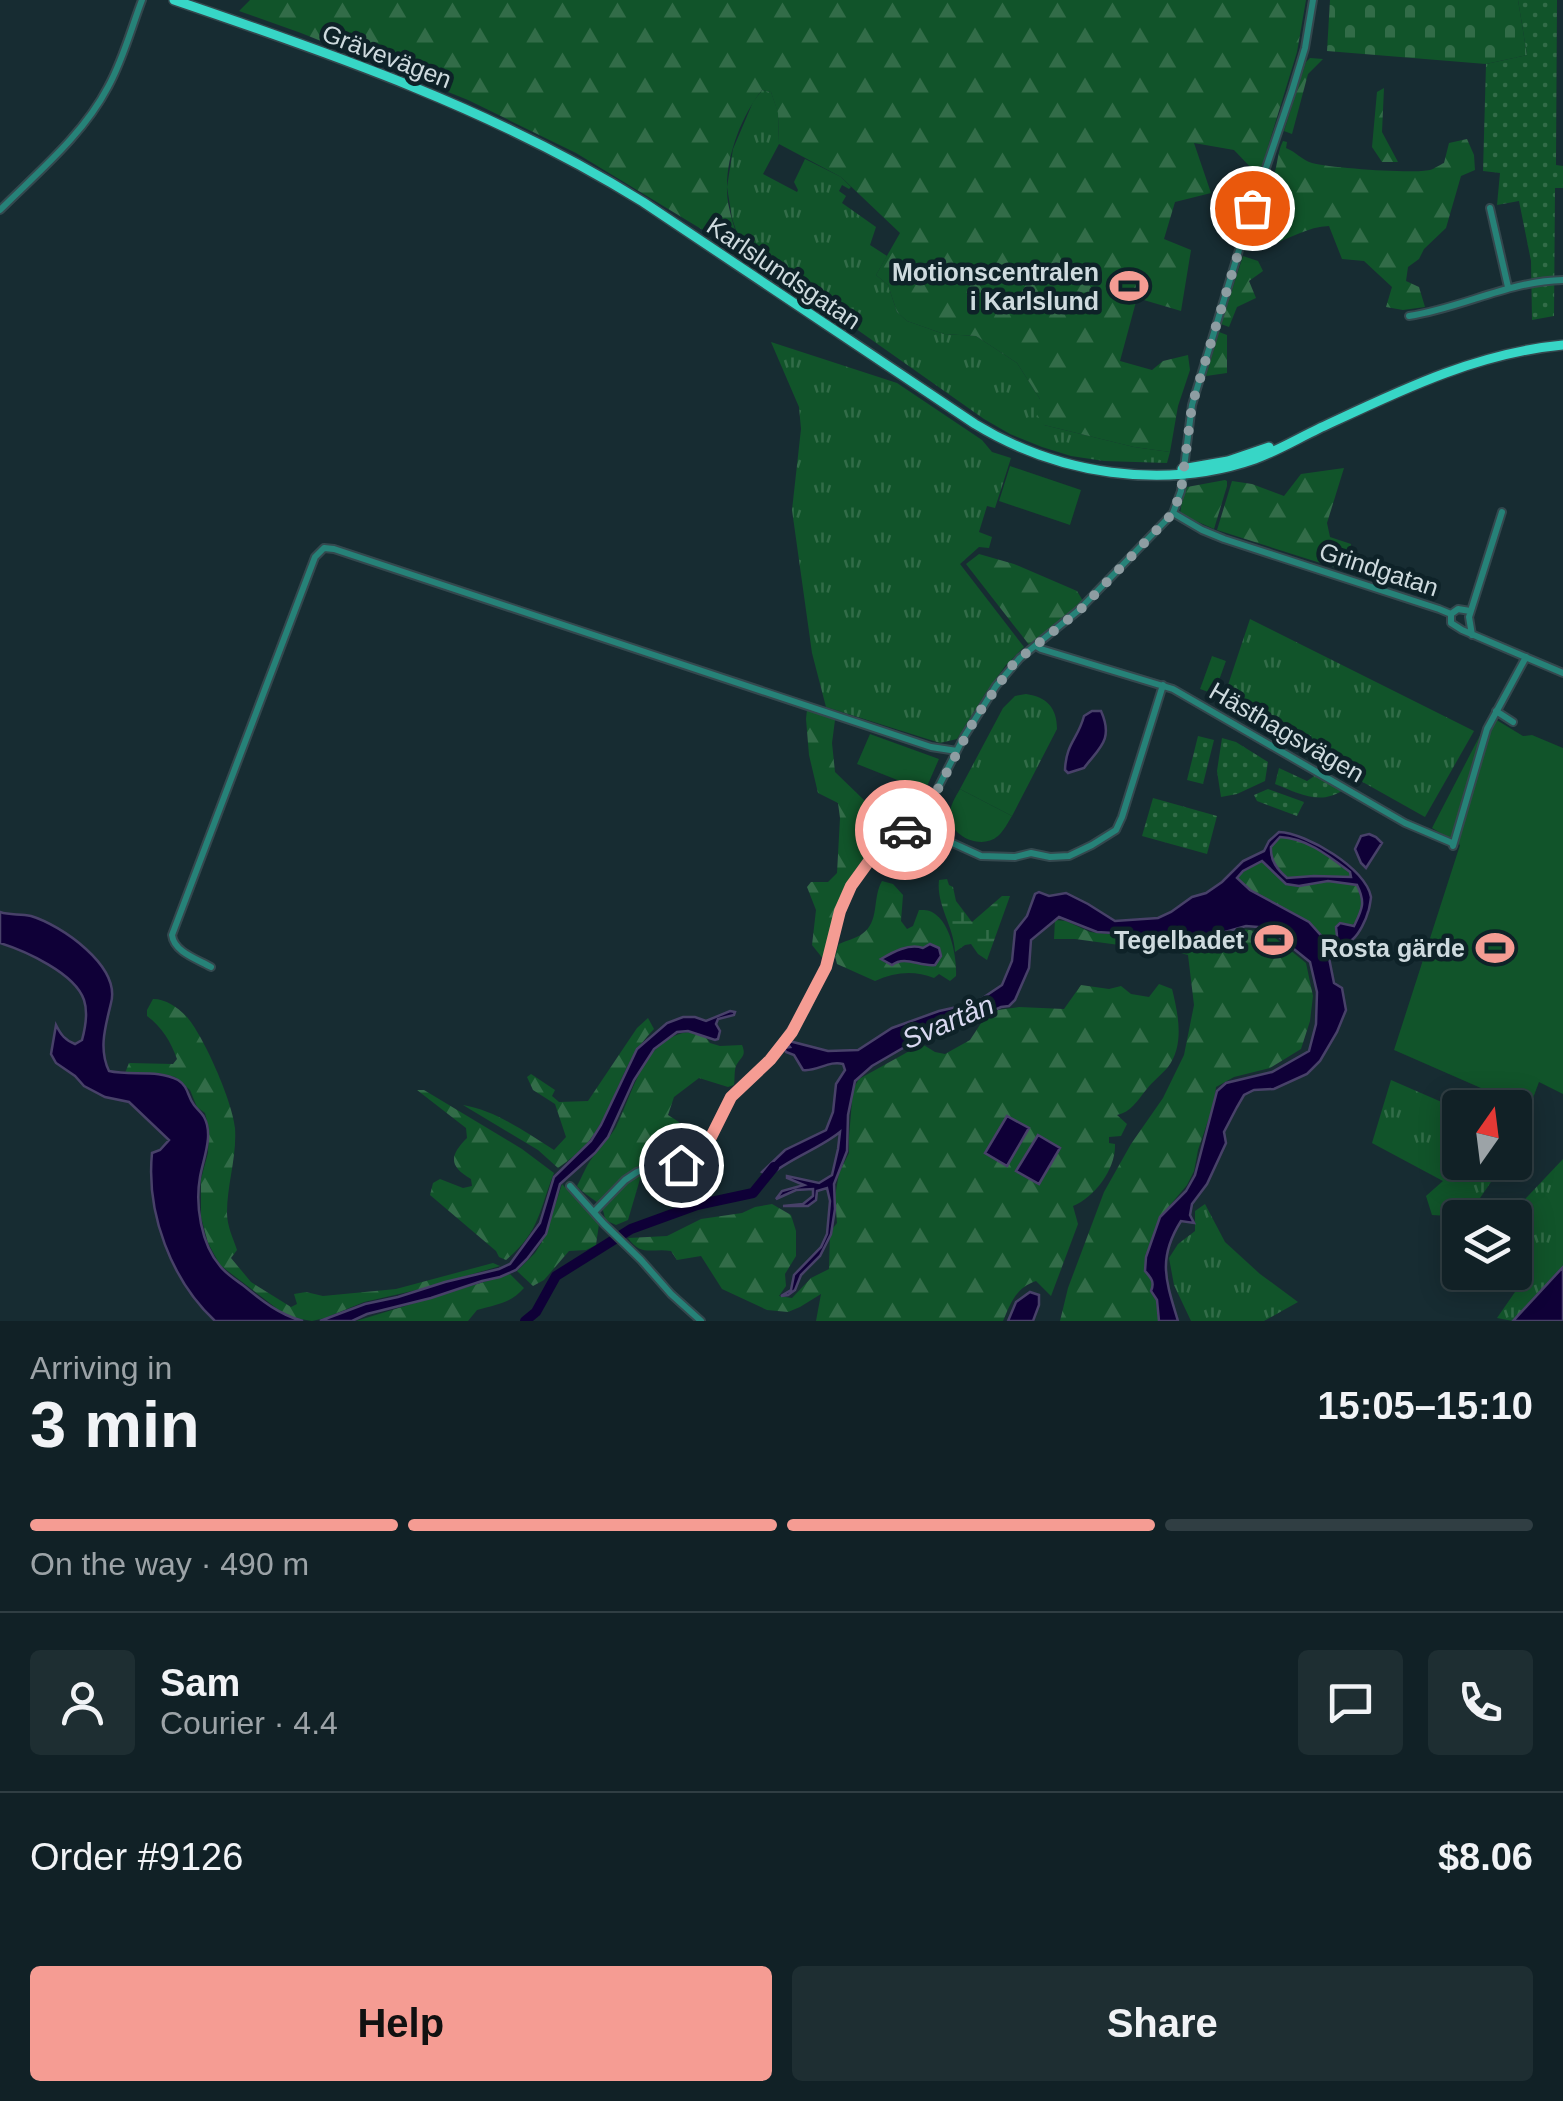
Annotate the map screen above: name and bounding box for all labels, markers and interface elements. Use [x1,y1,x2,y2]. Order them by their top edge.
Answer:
street label: Grävevägen [318,19,456,93]
pin [1210,166,1295,251]
icon: bag [1225,181,1280,236]
street label: Karlslundsgatan [702,211,866,335]
place label: Motionscentralen i Karlslund [892,258,1099,315]
sports icon: Motionscentralen i Karlslund [1108,265,1150,307]
street label: Grindgatan [1316,537,1442,601]
street label: Hästhagsvägen [1205,676,1369,788]
courier [855,780,955,880]
icon: car [878,803,933,858]
sports icon: Tegelbadet [1253,919,1295,961]
place label: Tegelbadet [1114,926,1245,954]
sports icon: Rosta gärde [1474,927,1516,969]
place label: Rosta gärde [1321,934,1465,962]
water label: Svartån [898,989,998,1055]
north arrow [1442,1090,1532,1180]
map controls [1442,1090,1532,1290]
pin [639,1123,724,1208]
icon: home [654,1138,709,1193]
button: layers [1442,1200,1532,1290]
text: Arriving in [30,1350,172,1386]
text: 15:05–15:10 [1317,1385,1533,1427]
text: 3 min [30,1388,200,1461]
text: On the way · 490 m [30,1546,309,1582]
button: person [30,1650,135,1755]
button: chat [1298,1650,1403,1755]
button: phone [1428,1650,1533,1755]
text: Sam [160,1662,240,1704]
text: Courier · 4.4 [160,1705,338,1741]
text: Order #9126 [30,1836,243,1878]
text: $8.06 [1438,1836,1533,1878]
button: Help [30,1966,772,2081]
button: Share [792,1966,1533,2081]

